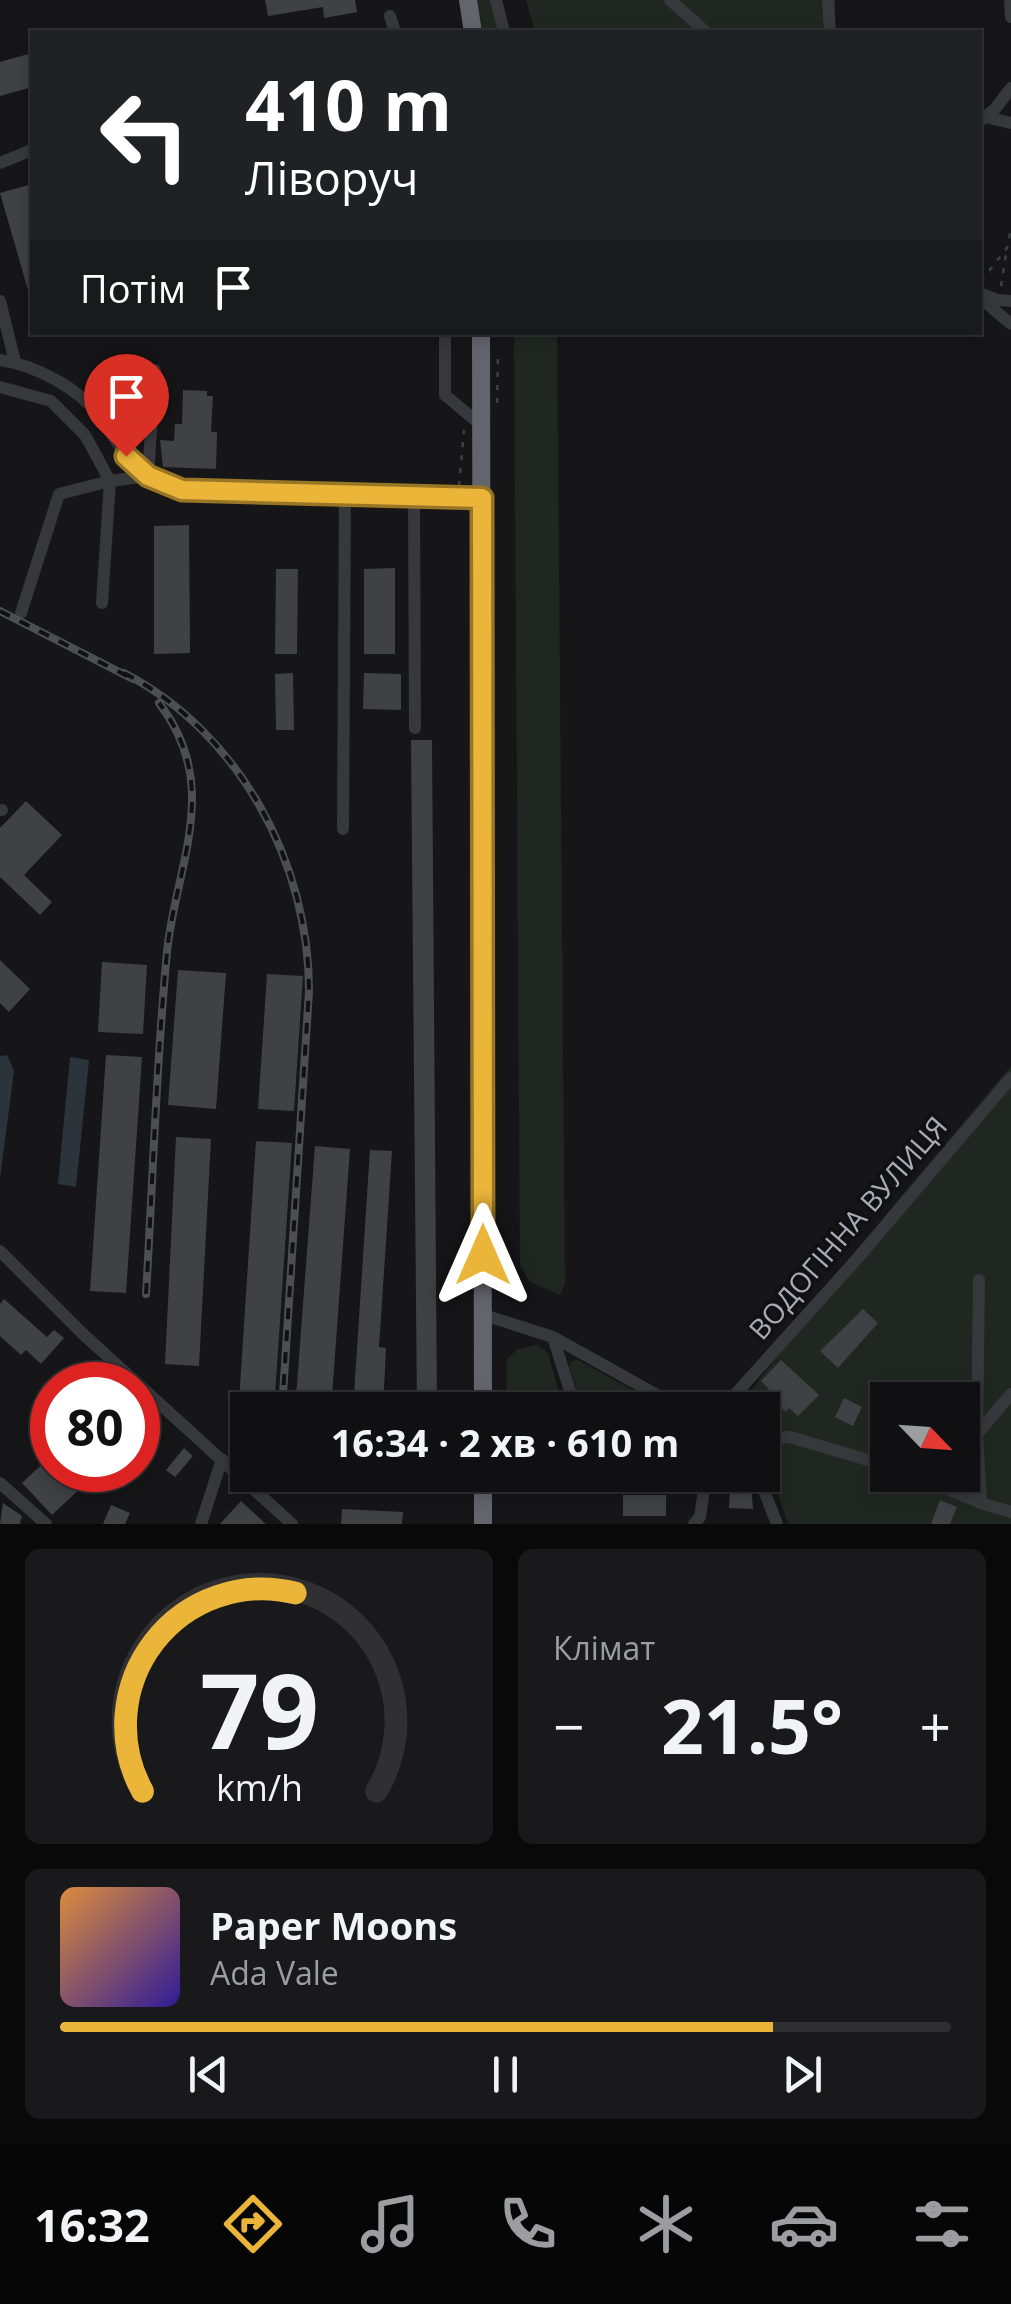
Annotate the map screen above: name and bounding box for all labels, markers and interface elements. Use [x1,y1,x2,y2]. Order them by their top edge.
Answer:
text: 410 m [245,56,452,152]
icon: left [80,70,210,200]
text: Ліворуч [245,147,418,208]
icon: arrive [206,260,261,315]
text: Потім [80,262,186,314]
pin [84,354,169,457]
icon: arrive [99,369,154,424]
street label: ВОДОГІННА ВУЛИЦЯ [740,1108,955,1347]
position arrow [431,1203,535,1307]
speed limit sign: 80 [30,1362,160,1492]
north arrow [870,1382,980,1492]
map controls [870,1382,980,1492]
text: 16:34 · 2 хв · 610 m [331,1416,679,1468]
text: Клімат [553,1626,655,1669]
text: 79 [200,1638,318,1779]
text: 21.5° [661,1674,843,1776]
text: − [553,1688,584,1763]
text: + [920,1688,951,1763]
text: km/h [216,1763,302,1811]
text: Paper Moons [210,1899,457,1951]
text: Ada Vale [210,1951,339,1994]
icon: previous [181,2047,236,2102]
icon: pause [478,2047,533,2102]
icon: next [775,2047,830,2102]
icon: directions [218,2189,288,2259]
icon: music [355,2189,425,2259]
icon: phone [493,2189,563,2259]
icon: climate [631,2189,701,2259]
icon: car [769,2189,839,2259]
icon: filters [907,2189,977,2259]
text: 16:32 [34,2194,150,2255]

